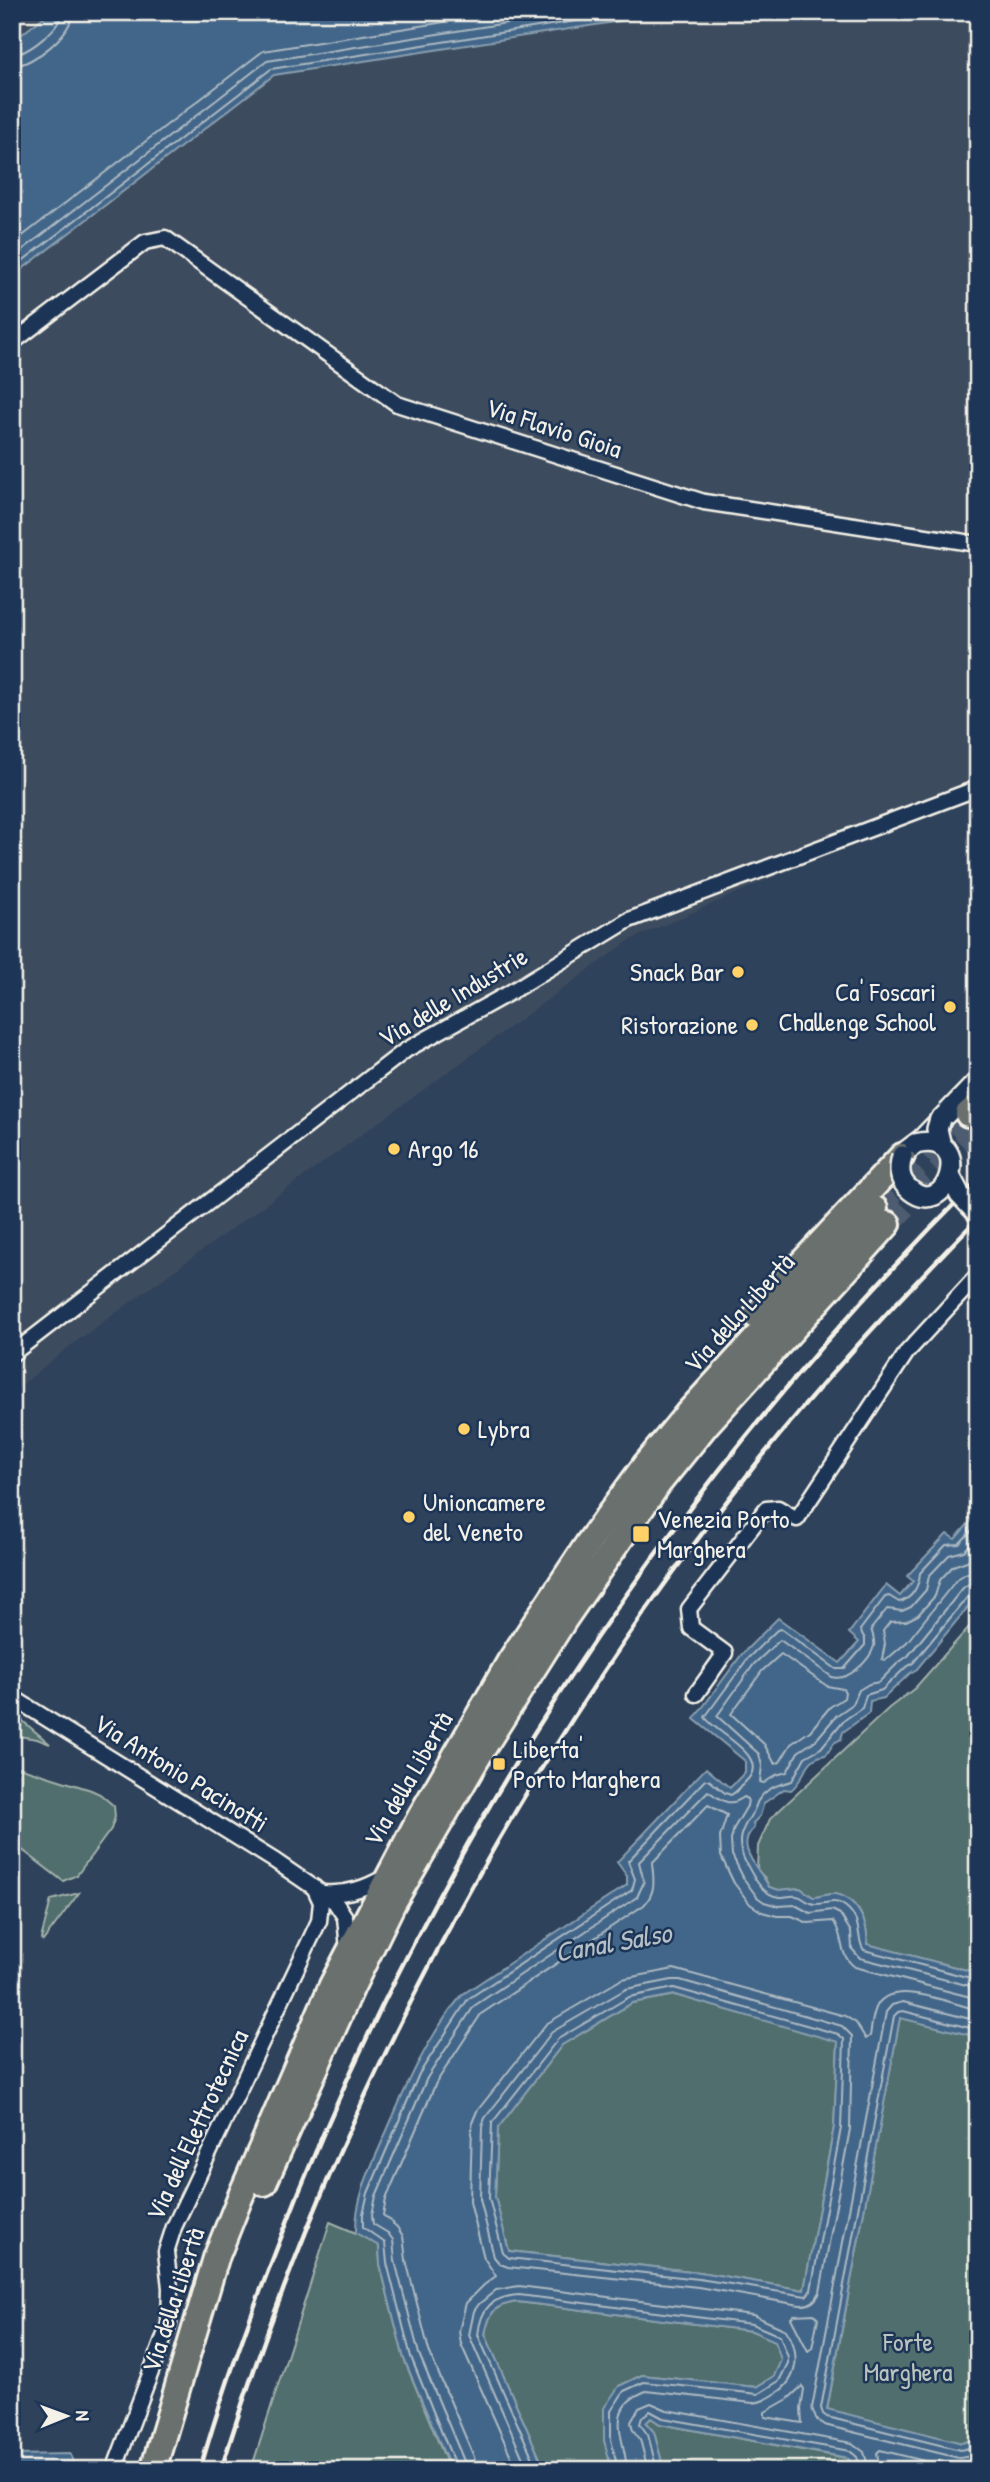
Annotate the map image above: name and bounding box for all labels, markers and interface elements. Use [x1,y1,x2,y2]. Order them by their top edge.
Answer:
street label: Via Flavio Gioia [482,389,627,466]
street label: Via delle Industrie [372,938,534,1055]
place label: Snack Bar [630,954,724,989]
marker: Snack Bar [730,964,746,980]
place label: Ca' Foscari Challenge School [779,974,936,1039]
marker: Ca' Foscari Challenge School [942,999,958,1015]
place label: Ristorazione [621,1007,738,1042]
marker: Ristorazione [744,1017,760,1033]
place label: Argo 16 [408,1131,479,1166]
marker: Argo 16 [386,1141,402,1157]
street label: Via della Libertà [675,1245,802,1380]
place label: Lybra [478,1411,530,1446]
marker: Lybra [456,1421,472,1437]
place label: Unioncamere del Veneto [423,1484,546,1549]
place label: Venezia Porto Marghera [657,1501,790,1566]
marker: Unioncamere del Veneto [401,1509,417,1525]
marker: Venezia Porto Marghera [631,1524,651,1544]
street label: Via Antonio Pacinotti [88,1705,275,1840]
street label: Via della Libertà [355,1705,460,1853]
place label: Liberta' Porto Marghera [513,1731,660,1796]
marker: Liberta' Porto Marghera [491,1756,507,1772]
water label: Canal Salso [552,1913,676,1971]
street label: Via dell'Elettrotecnica [137,2024,256,2226]
street label: Via della Libertà [133,2223,212,2377]
park label: Forte Marghera [864,2324,952,2389]
north arrow [32,2380,102,2450]
text: N [70,2410,96,2421]

